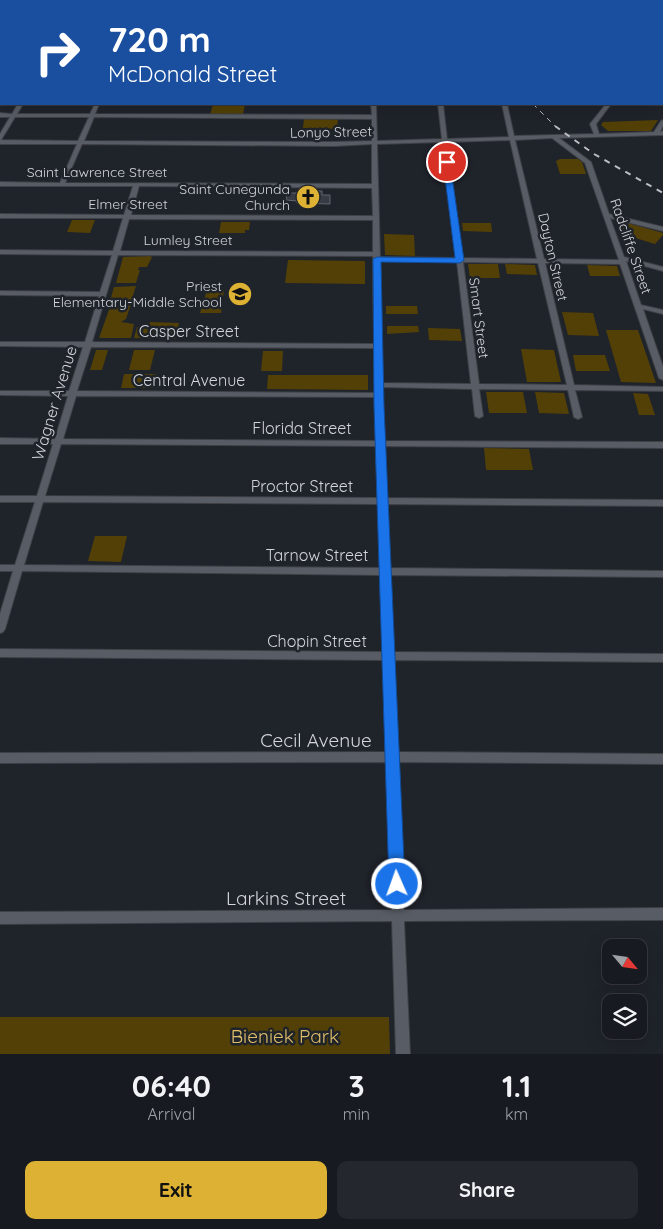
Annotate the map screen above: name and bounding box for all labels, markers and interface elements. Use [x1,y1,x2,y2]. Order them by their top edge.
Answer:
text: 720 m [108,17,211,61]
icon: right [25,20,90,85]
text: McDonald Street [108,60,277,88]
street label: Lonyo Street [290,122,373,142]
pin [426,141,468,183]
icon: arrive [433,148,461,176]
street label: Saint Lawrence Street [27,163,168,181]
place label: Saint Cunegunda Church [179,180,290,214]
church icon: Saint Cunegunda Church [295,184,321,210]
street label: Elmer Street [88,195,168,213]
street label: Radcliffe Street [606,196,656,296]
street label: Dayton Street [534,211,572,303]
street label: Lumley Street [143,231,233,249]
place label: Priest Elementary‑Middle School [53,277,222,311]
street label: Smart Street [465,277,493,360]
school or university icon: Priest Elementary‑Middle School [227,281,253,307]
street label: Casper Street [139,321,239,341]
street label: Wagner Avenue [27,343,81,463]
street label: Central Avenue [133,370,245,390]
street label: Florida Street [252,418,352,438]
street label: Proctor Street [251,476,353,496]
street label: Tarnow Street [266,545,368,565]
street label: Chopin Street [267,631,367,651]
street label: Cecil Avenue [260,728,372,752]
position arrow [370,857,422,909]
street label: Larkins Street [226,886,346,910]
north arrow [602,939,648,984]
map controls [602,939,647,1039]
button: layers [602,994,647,1039]
park label: Bieniek Park [231,1024,339,1048]
text: 06:40 [132,1067,211,1105]
text: 3 [348,1067,365,1105]
text: 1.1 [502,1067,531,1105]
text: Arrival [147,1104,195,1124]
text: min [343,1104,370,1124]
text: km [505,1104,528,1124]
button: Exit [25,1161,327,1219]
button: Share [337,1161,638,1219]

